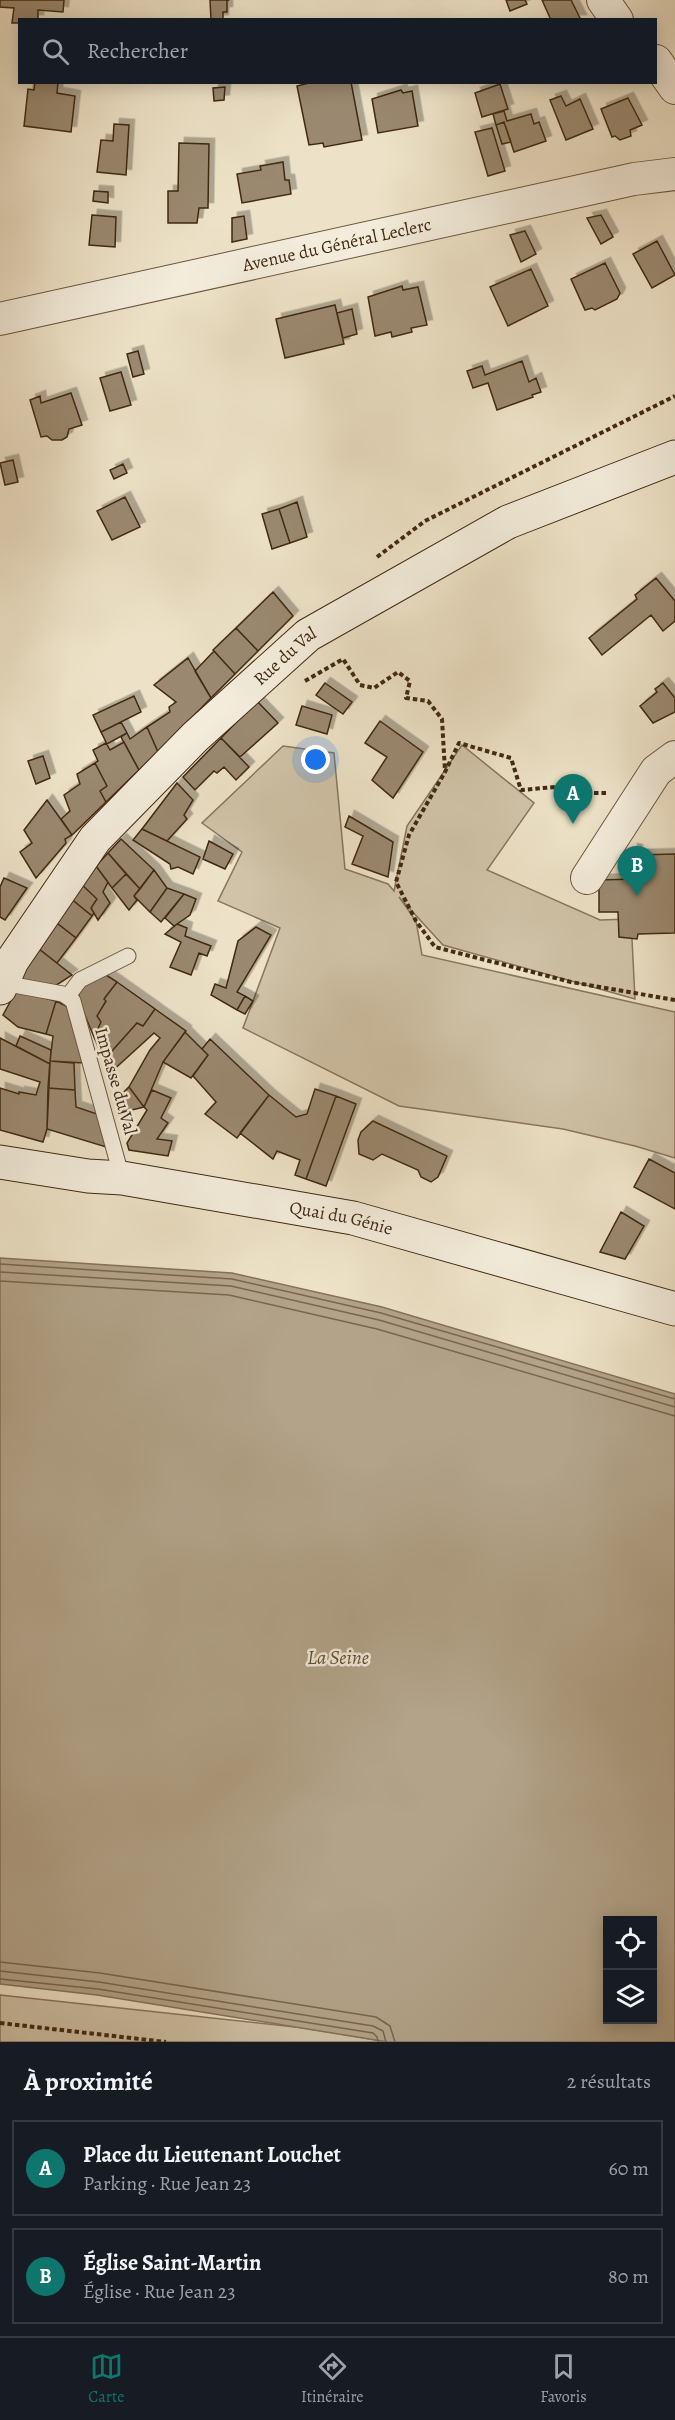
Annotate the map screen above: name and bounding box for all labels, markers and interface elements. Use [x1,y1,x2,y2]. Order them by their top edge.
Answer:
search box [18,18,657,84]
icon: search [39,35,72,68]
text: Rechercher [87,36,188,66]
street label: Avenue du Général Leclerc [239,212,434,277]
street label: Rue du Val [248,621,321,691]
your location [301,745,330,774]
pin: A [554,774,592,824]
pin: B [618,846,656,896]
street label: Impasse du Val [89,1025,143,1138]
street label: Quai du Génie [288,1195,396,1241]
water label: La Seine [307,1644,369,1671]
map controls [603,1916,657,2024]
button: locate [603,1916,657,1970]
button: layers [603,1970,657,2024]
text: À proximité [24,2064,153,2099]
text: 2 résultats [567,2068,651,2095]
text: Place du Lieutenant Louchet [83,2140,341,2170]
text: A [39,2155,52,2182]
text: 60 m [609,2155,649,2182]
text: Parking · Rue Jean 23 [83,2170,251,2197]
text: Église Saint-Martin [83,2248,261,2278]
text: B [39,2263,52,2290]
text: 80 m [608,2263,649,2290]
text: Église · Rue Jean 23 [83,2278,236,2305]
tab: Carte [88,2350,124,2408]
tab: Itinéraire [301,2350,364,2408]
tab: Favoris [540,2350,587,2408]

